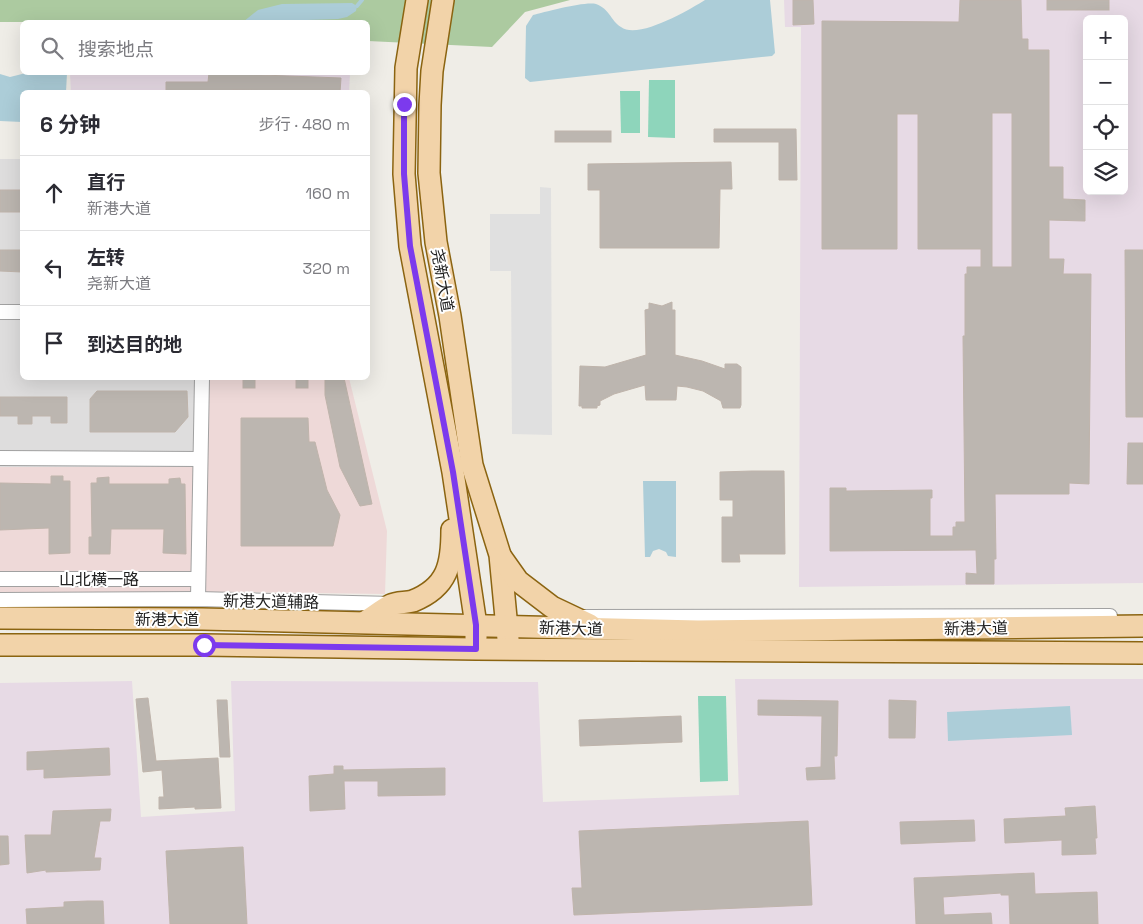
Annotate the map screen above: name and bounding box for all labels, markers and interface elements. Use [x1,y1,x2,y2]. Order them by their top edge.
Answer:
map controls [1083,15,1128,195]
button: + [1083,15,1128,60]
search box [20,20,370,75]
icon: search [38,34,66,62]
text: 搜索地点 [78,37,154,62]
button: − [1083,60,1128,105]
route end [393,93,416,116]
button: locate [1083,105,1128,150]
text: 6 分钟 [40,111,100,138]
text: 步行 · 480 m [259,114,350,135]
button: layers [1083,150,1128,195]
text: 直行 [87,170,125,195]
icon: ahead [40,179,68,207]
text: 160 m [305,183,350,204]
text: 新港大道 [87,198,151,219]
text: 左转 [87,245,125,270]
street label: 尧新大道 [427,247,458,313]
icon: left [40,254,68,282]
text: 320 m [303,258,350,279]
text: 尧新大道 [87,273,151,294]
icon: arrive [40,329,68,357]
text: 到达目的地 [87,332,182,357]
street label: 山北横一路 [59,569,139,590]
street label: 新港大道辅路 [223,590,319,613]
street label: 新港大道 [135,609,199,630]
street label: 新港大道 [539,617,603,640]
street label: 新港大道 [944,617,1008,640]
route start [193,634,216,657]

